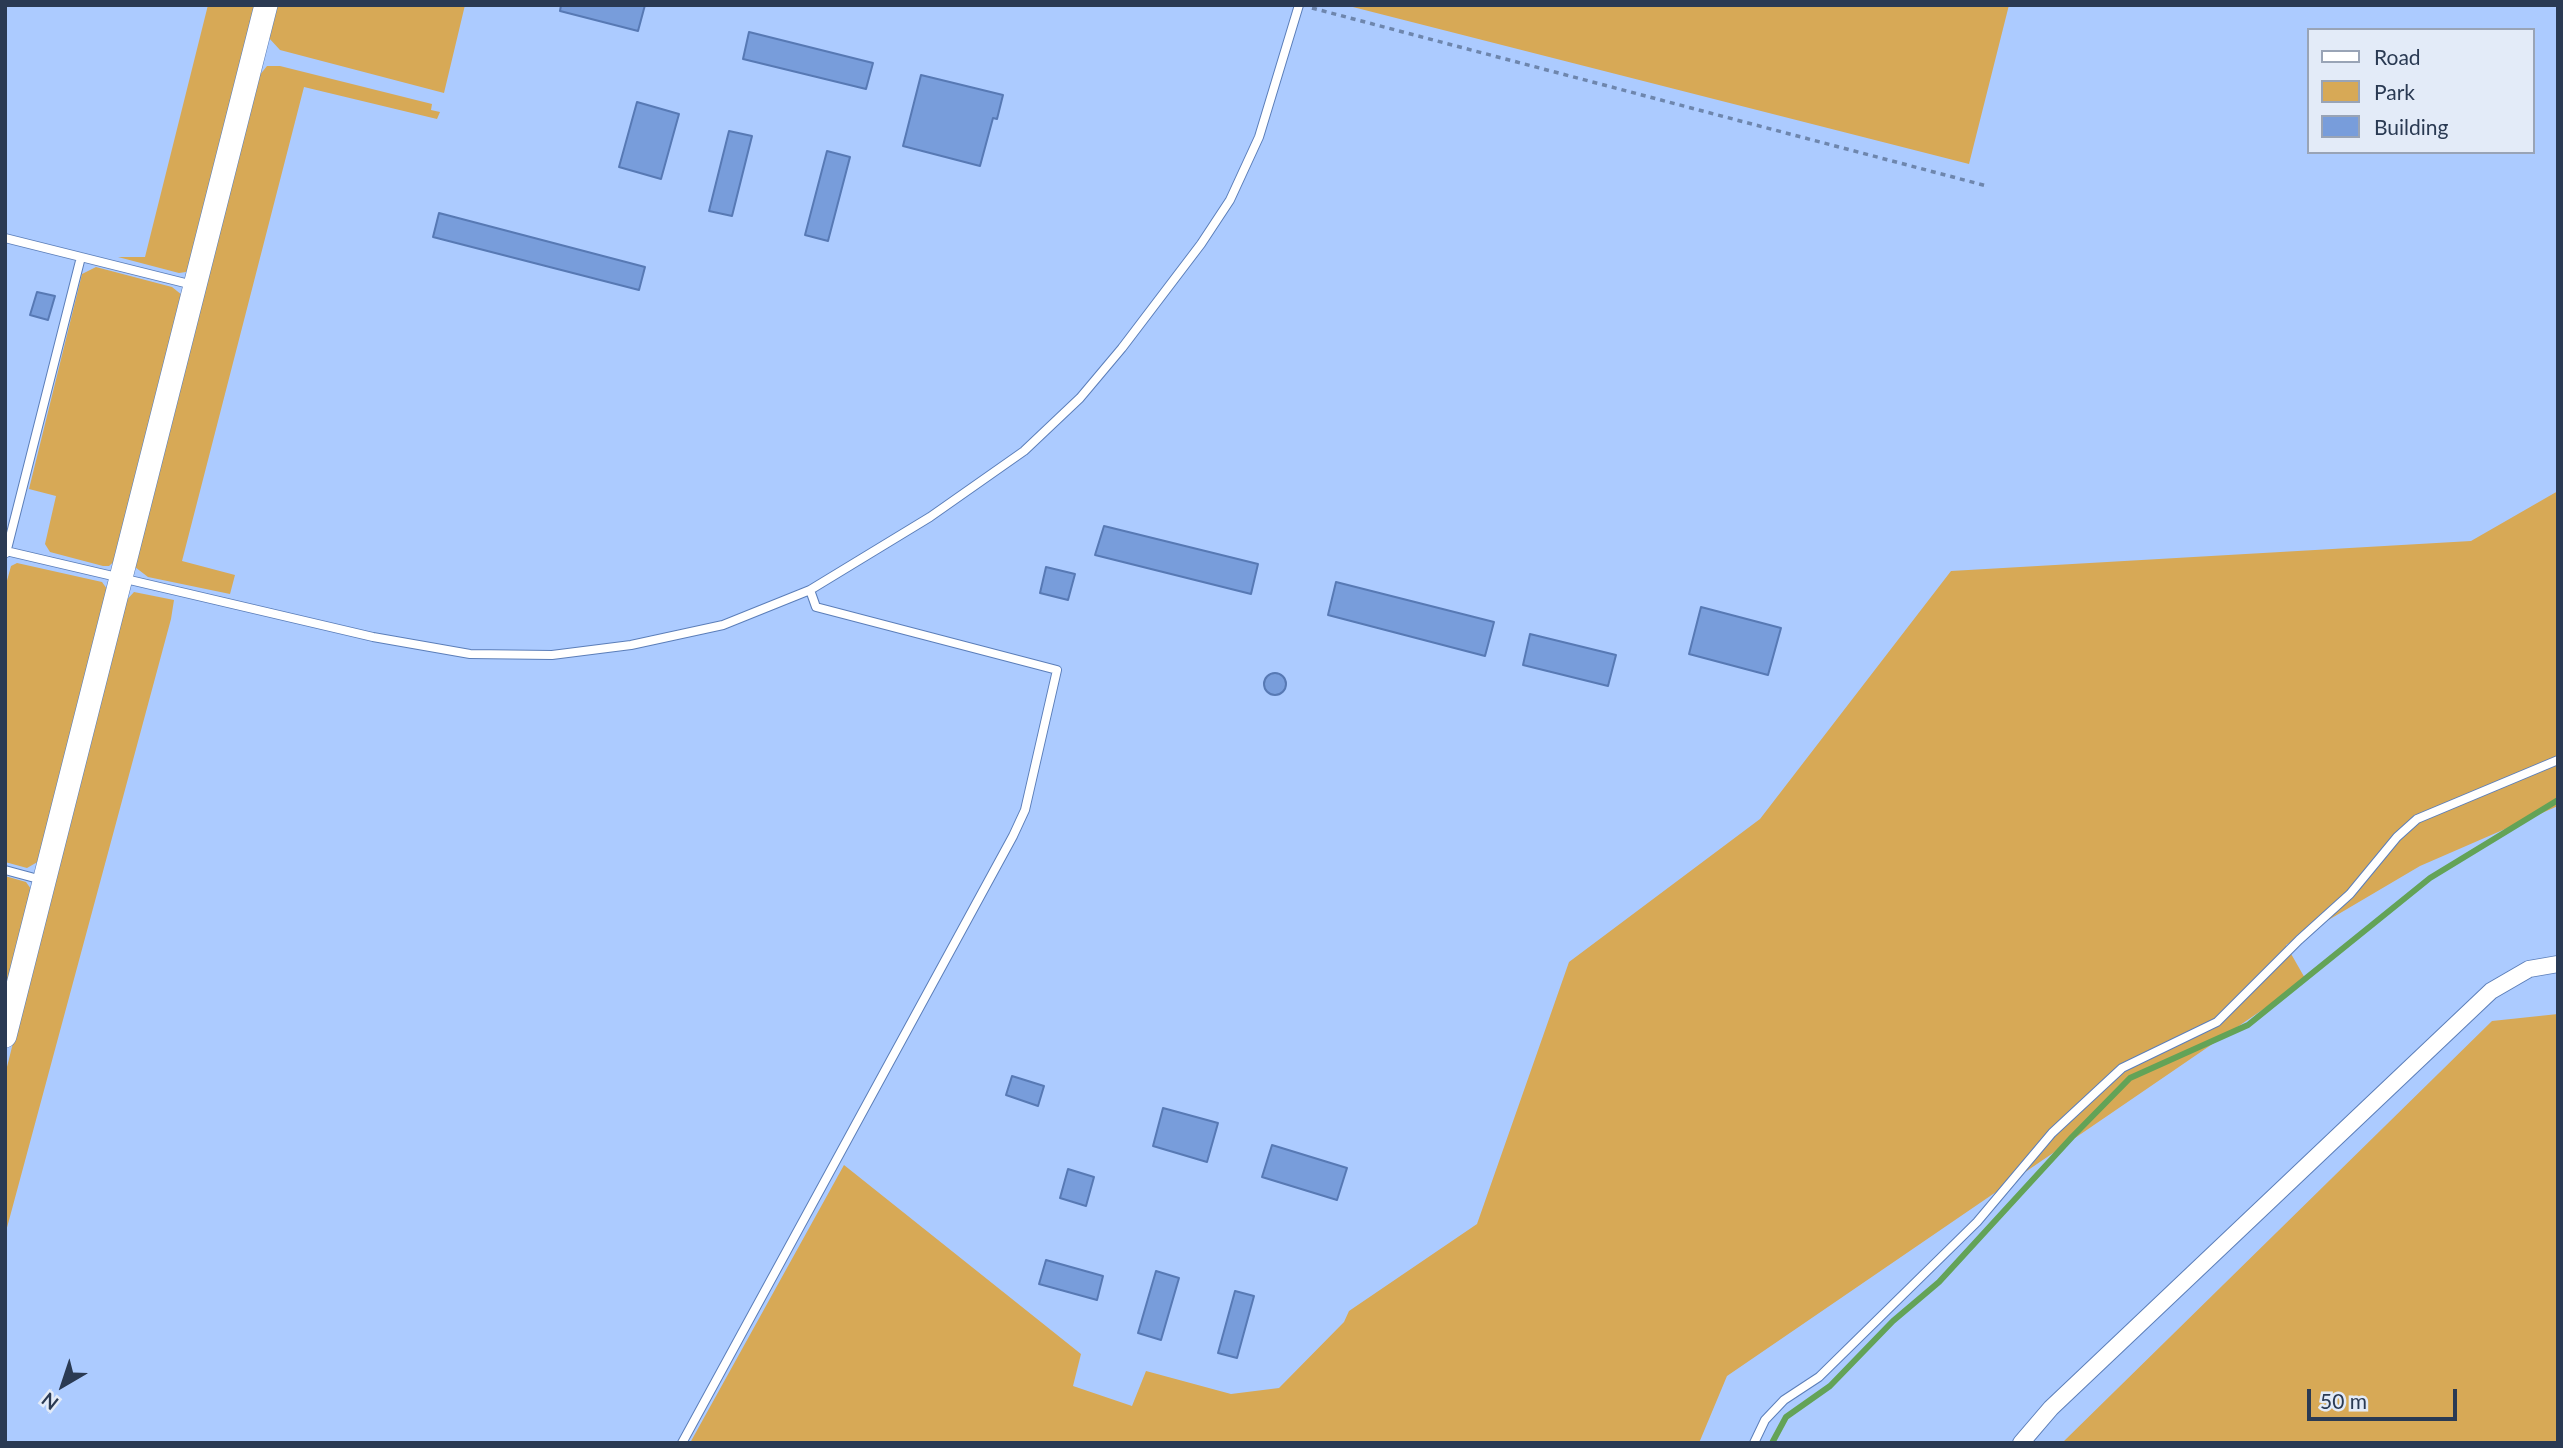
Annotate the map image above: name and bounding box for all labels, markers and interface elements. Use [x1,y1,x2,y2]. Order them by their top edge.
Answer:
legend [2308,28,2535,154]
text: Road [2374,44,2421,69]
text: Park [2374,79,2415,104]
text: Building [2374,114,2449,139]
north arrow [28,1350,98,1420]
scale bar [2311,1374,2462,1418]
text: N [37,1388,62,1415]
text: 50 m [2320,1388,2367,1413]

